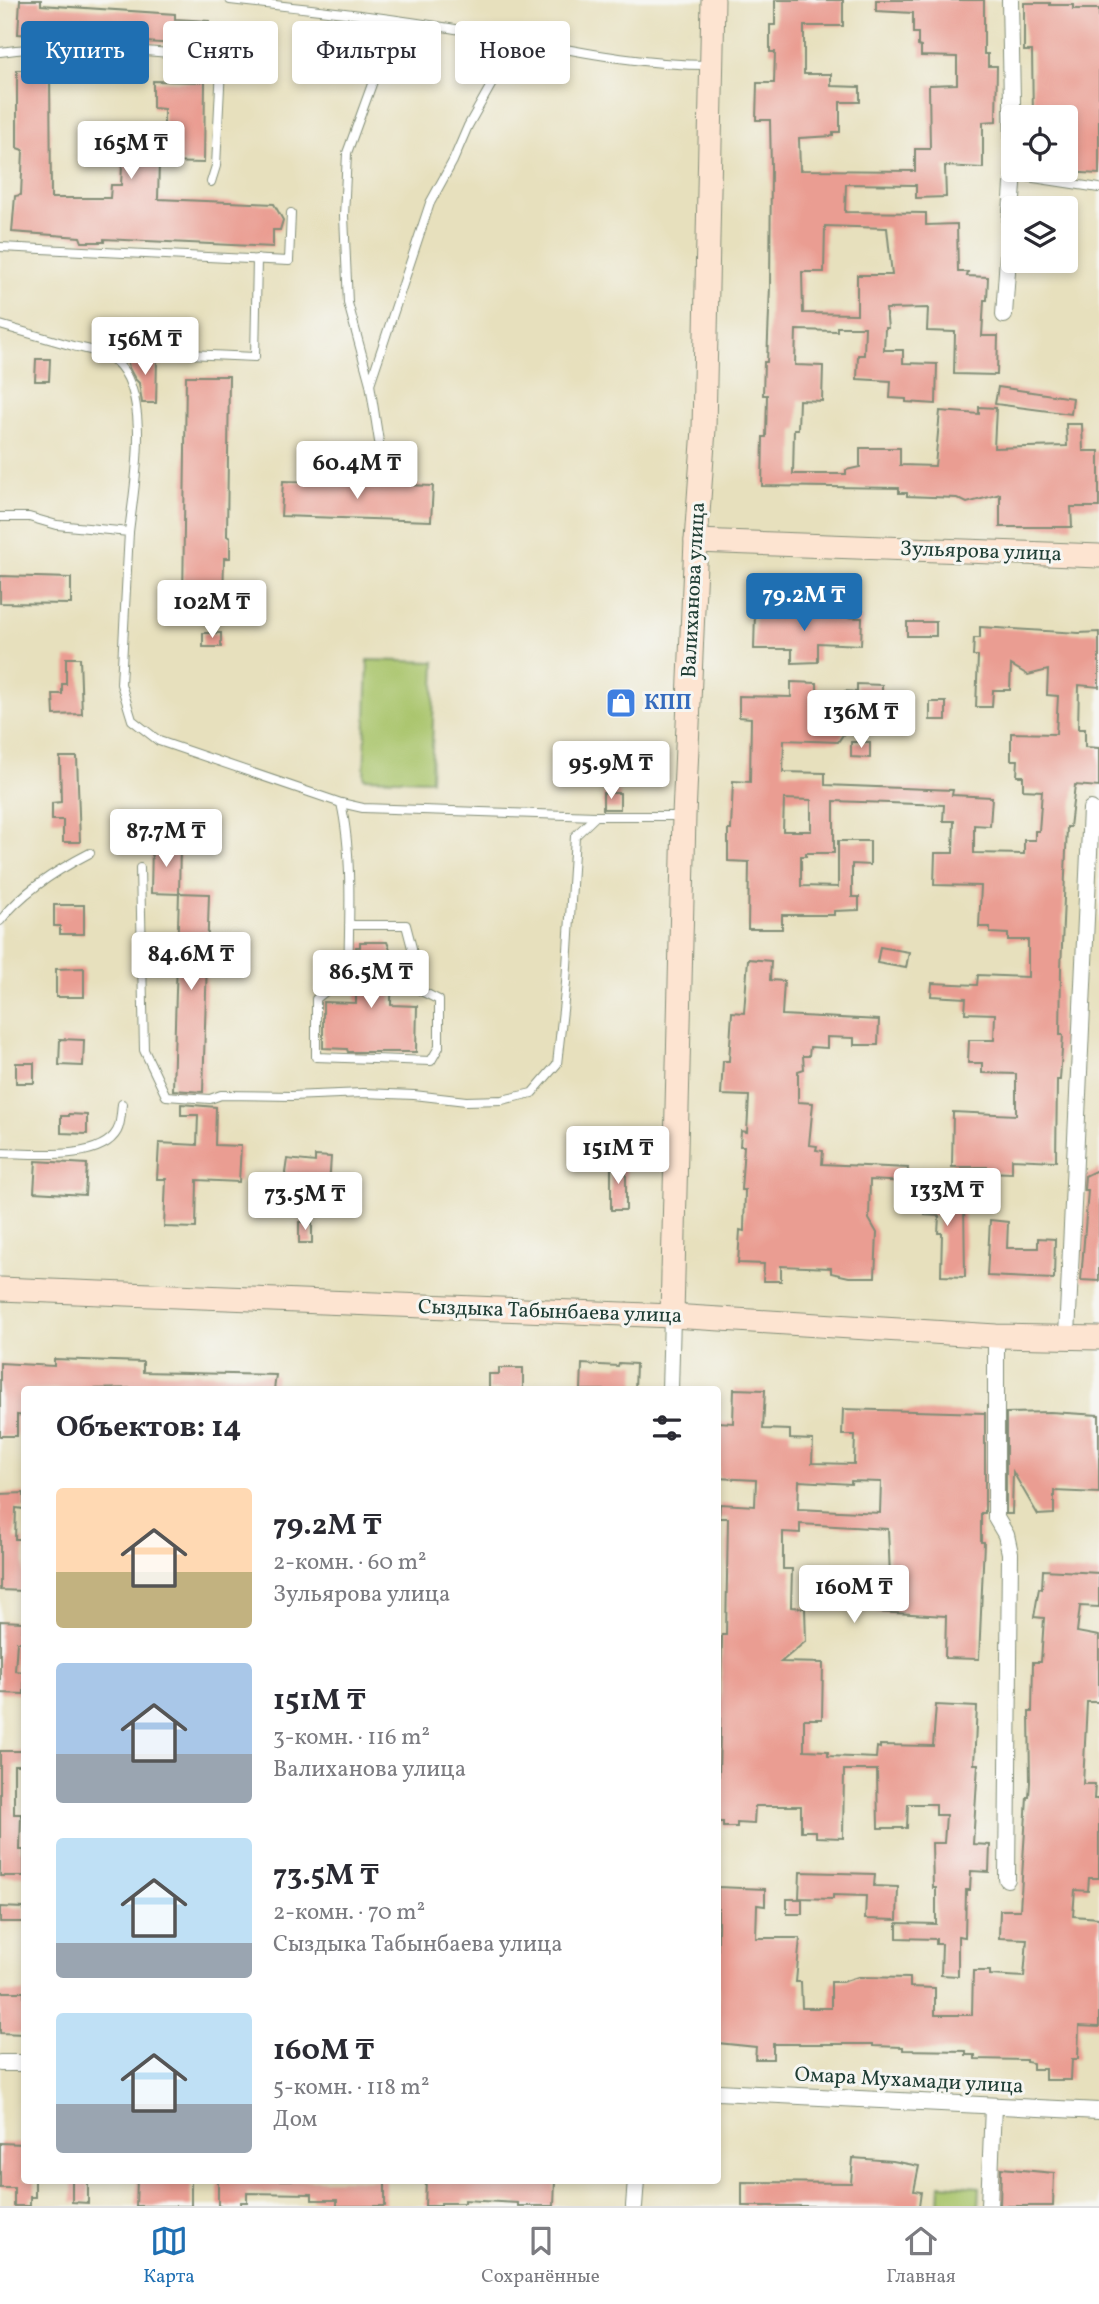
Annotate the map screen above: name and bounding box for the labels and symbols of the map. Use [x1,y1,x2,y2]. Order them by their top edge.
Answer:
pin: 165M ₸ [74,122,188,181]
pin: 156M ₸ [88,318,202,377]
pin: 60.4M ₸ [292,442,422,501]
street label: Валиханова улица [675,501,713,679]
street label: Зульярова улица [900,535,1062,569]
pin: 79.2M ₸ [739,574,869,633]
pin: 102M ₸ [155,580,269,640]
shop icon: КПП [604,686,638,720]
place label: КПП [644,689,692,718]
pin: 136M ₸ [804,690,918,750]
pin: 95.9M ₸ [546,742,676,801]
pin: 87.7M ₸ [101,810,231,869]
pin: 84.6M ₸ [126,932,256,992]
pin: 86.5M ₸ [306,950,436,1010]
pin: 151M ₸ [561,1126,675,1186]
pin: 133M ₸ [890,1168,1004,1228]
pin: 73.5M ₸ [240,1172,370,1232]
street label: Сыздыка Табынбаева улица [417,1293,683,1331]
pin: 160M ₸ [797,1566,911,1625]
street label: Омара Мухамади улица [794,2061,1024,2101]

